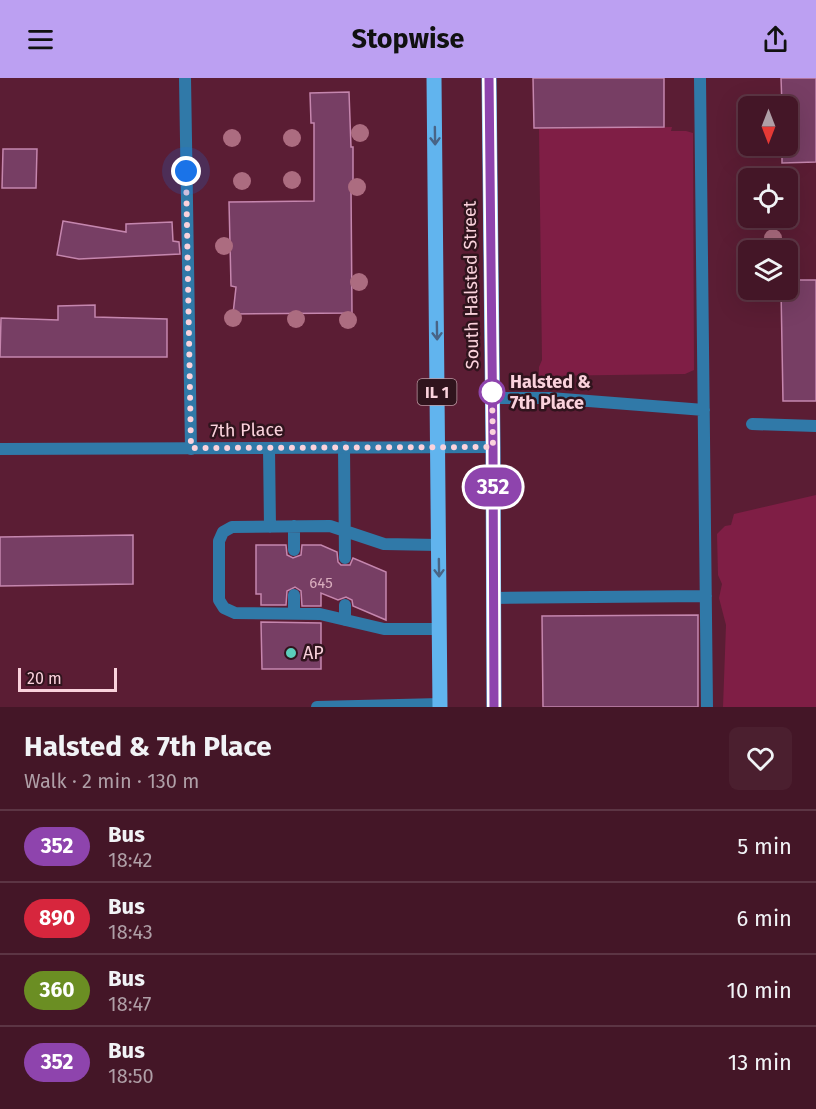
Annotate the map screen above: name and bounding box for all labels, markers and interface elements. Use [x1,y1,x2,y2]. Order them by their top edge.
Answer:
icon: menu [24,23,57,56]
text: Stopwise [351,23,465,55]
icon: share [759,23,792,56]
north arrow [738,96,798,156]
map controls [738,96,798,300]
one-way arrow [429,126,441,146]
your location [171,156,201,186]
button: locate [738,168,798,228]
street label: South Halsted Street [459,200,483,369]
button: layers [738,240,798,300]
one-way arrow [431,321,443,341]
place label: Halsted & 7th Place [510,371,591,414]
road number: IL 1 [418,379,456,405]
marker: Halsted & 7th Place [479,379,505,405]
street label: 7th Place [210,418,284,442]
line badge: 352 [458,468,528,506]
text: 352 [477,474,509,500]
one-way arrow [433,558,444,578]
house number: 645 [309,574,333,592]
place label: AP [303,642,324,664]
marker: AP [284,646,298,660]
scale bar [18,665,117,692]
text: 20 m [27,669,62,688]
button: heart [729,727,792,790]
text: Halsted & 7th Place [24,730,272,763]
text: Walk · 2 min · 130 m [24,769,199,793]
text: Bus [108,821,145,848]
text: 352 [41,833,73,859]
text: 5 min [737,833,792,860]
text: 18:42 [108,848,153,872]
text: Bus [108,893,145,920]
text: 890 [39,905,75,931]
text: 6 min [736,905,792,932]
text: 18:43 [108,920,153,944]
text: Bus [108,965,145,992]
text: 360 [39,977,75,1003]
text: 10 min [726,977,792,1004]
text: 18:47 [108,992,151,1016]
text: Bus [108,1037,145,1064]
text: 352 [41,1049,73,1075]
text: 13 min [728,1049,792,1076]
text: 18:50 [108,1064,154,1088]

